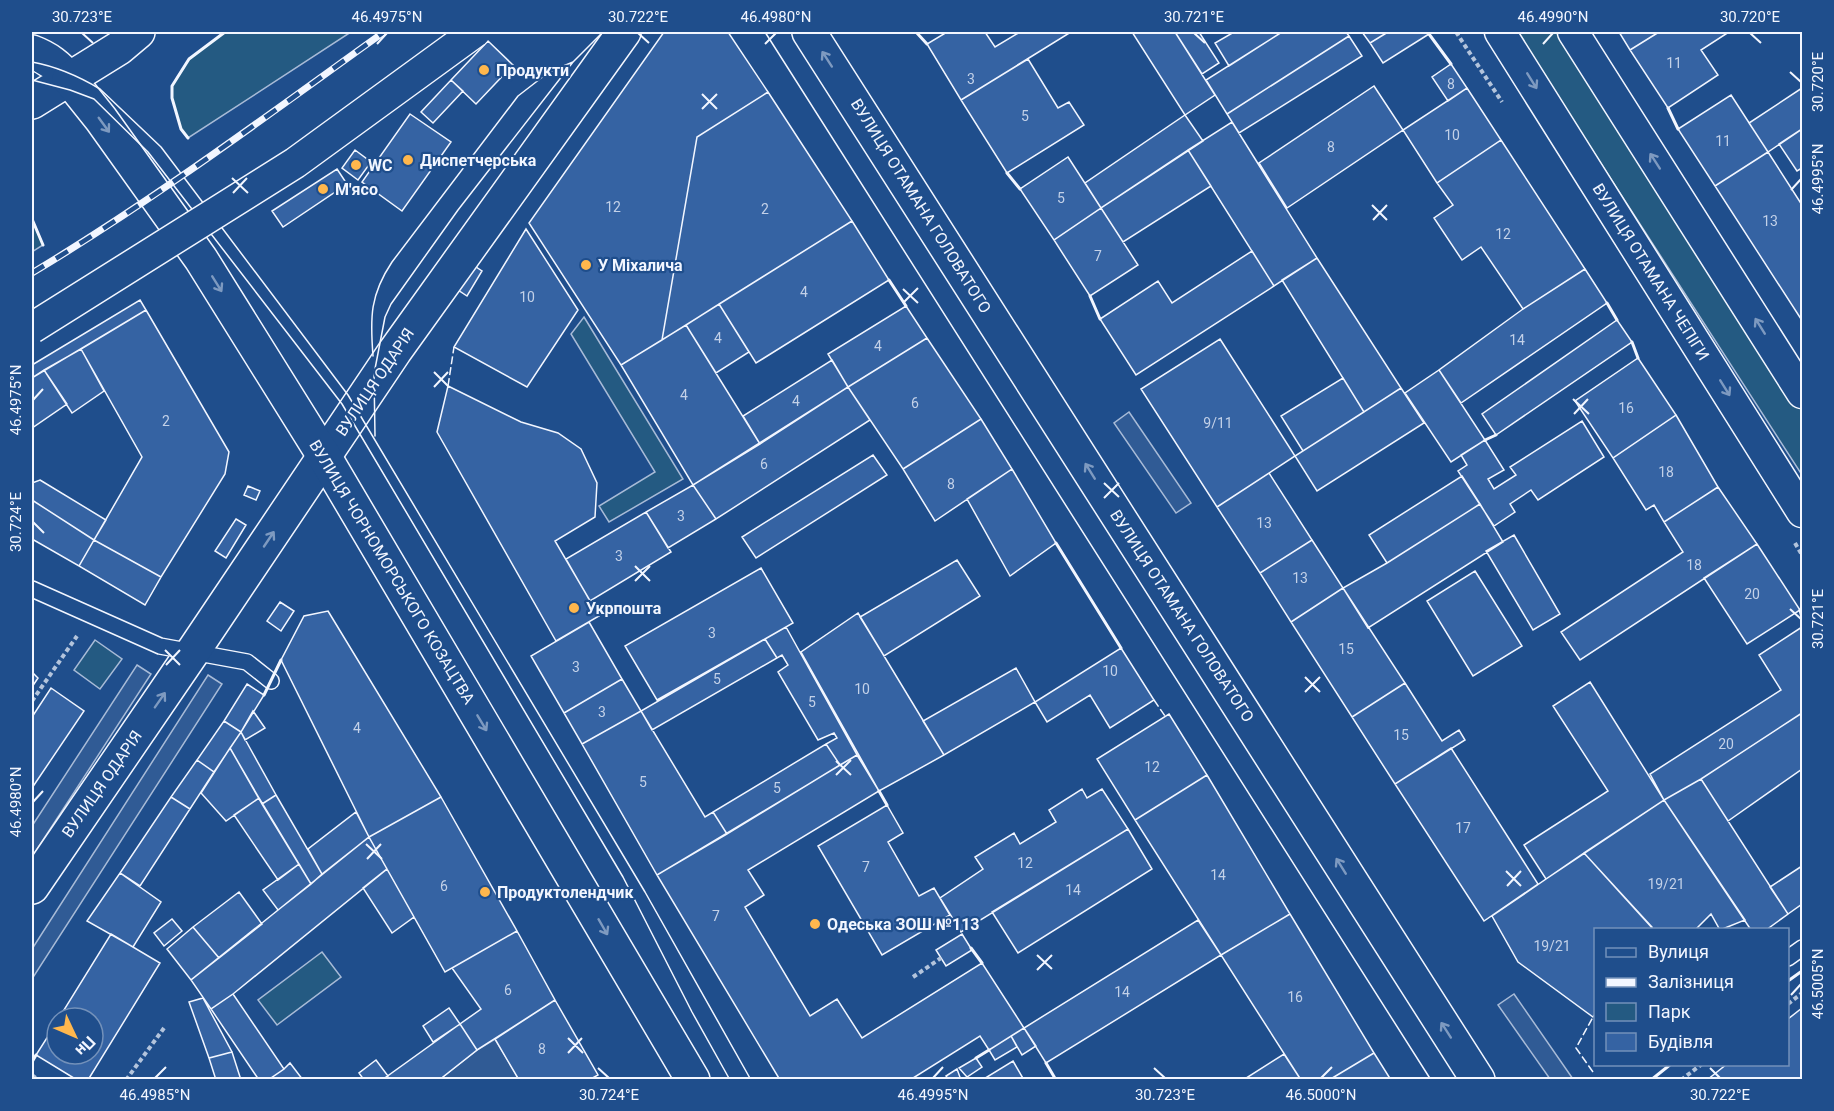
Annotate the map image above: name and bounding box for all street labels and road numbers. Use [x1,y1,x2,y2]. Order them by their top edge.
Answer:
street label: ВУЛИЦЯ ОТАМАНА ГОЛОВАТОГО [847,95,995,317]
street label: ВУЛИЦЯ ОТАМАНА ЧЕПІГИ [1589,180,1713,364]
street label: ВУЛИЦЯ ОДАРІЯ [332,324,418,440]
street label: ВУЛИЦЯ ЧОРНОМОРСЬКОГО КОЗАЦТВА [305,436,479,708]
street label: ВУЛИЦЯ ОТАМАНА ГОЛОВАТОГО [1106,506,1258,726]
street label: ВУЛИЦЯ ОДАРІЯ [58,727,146,841]

